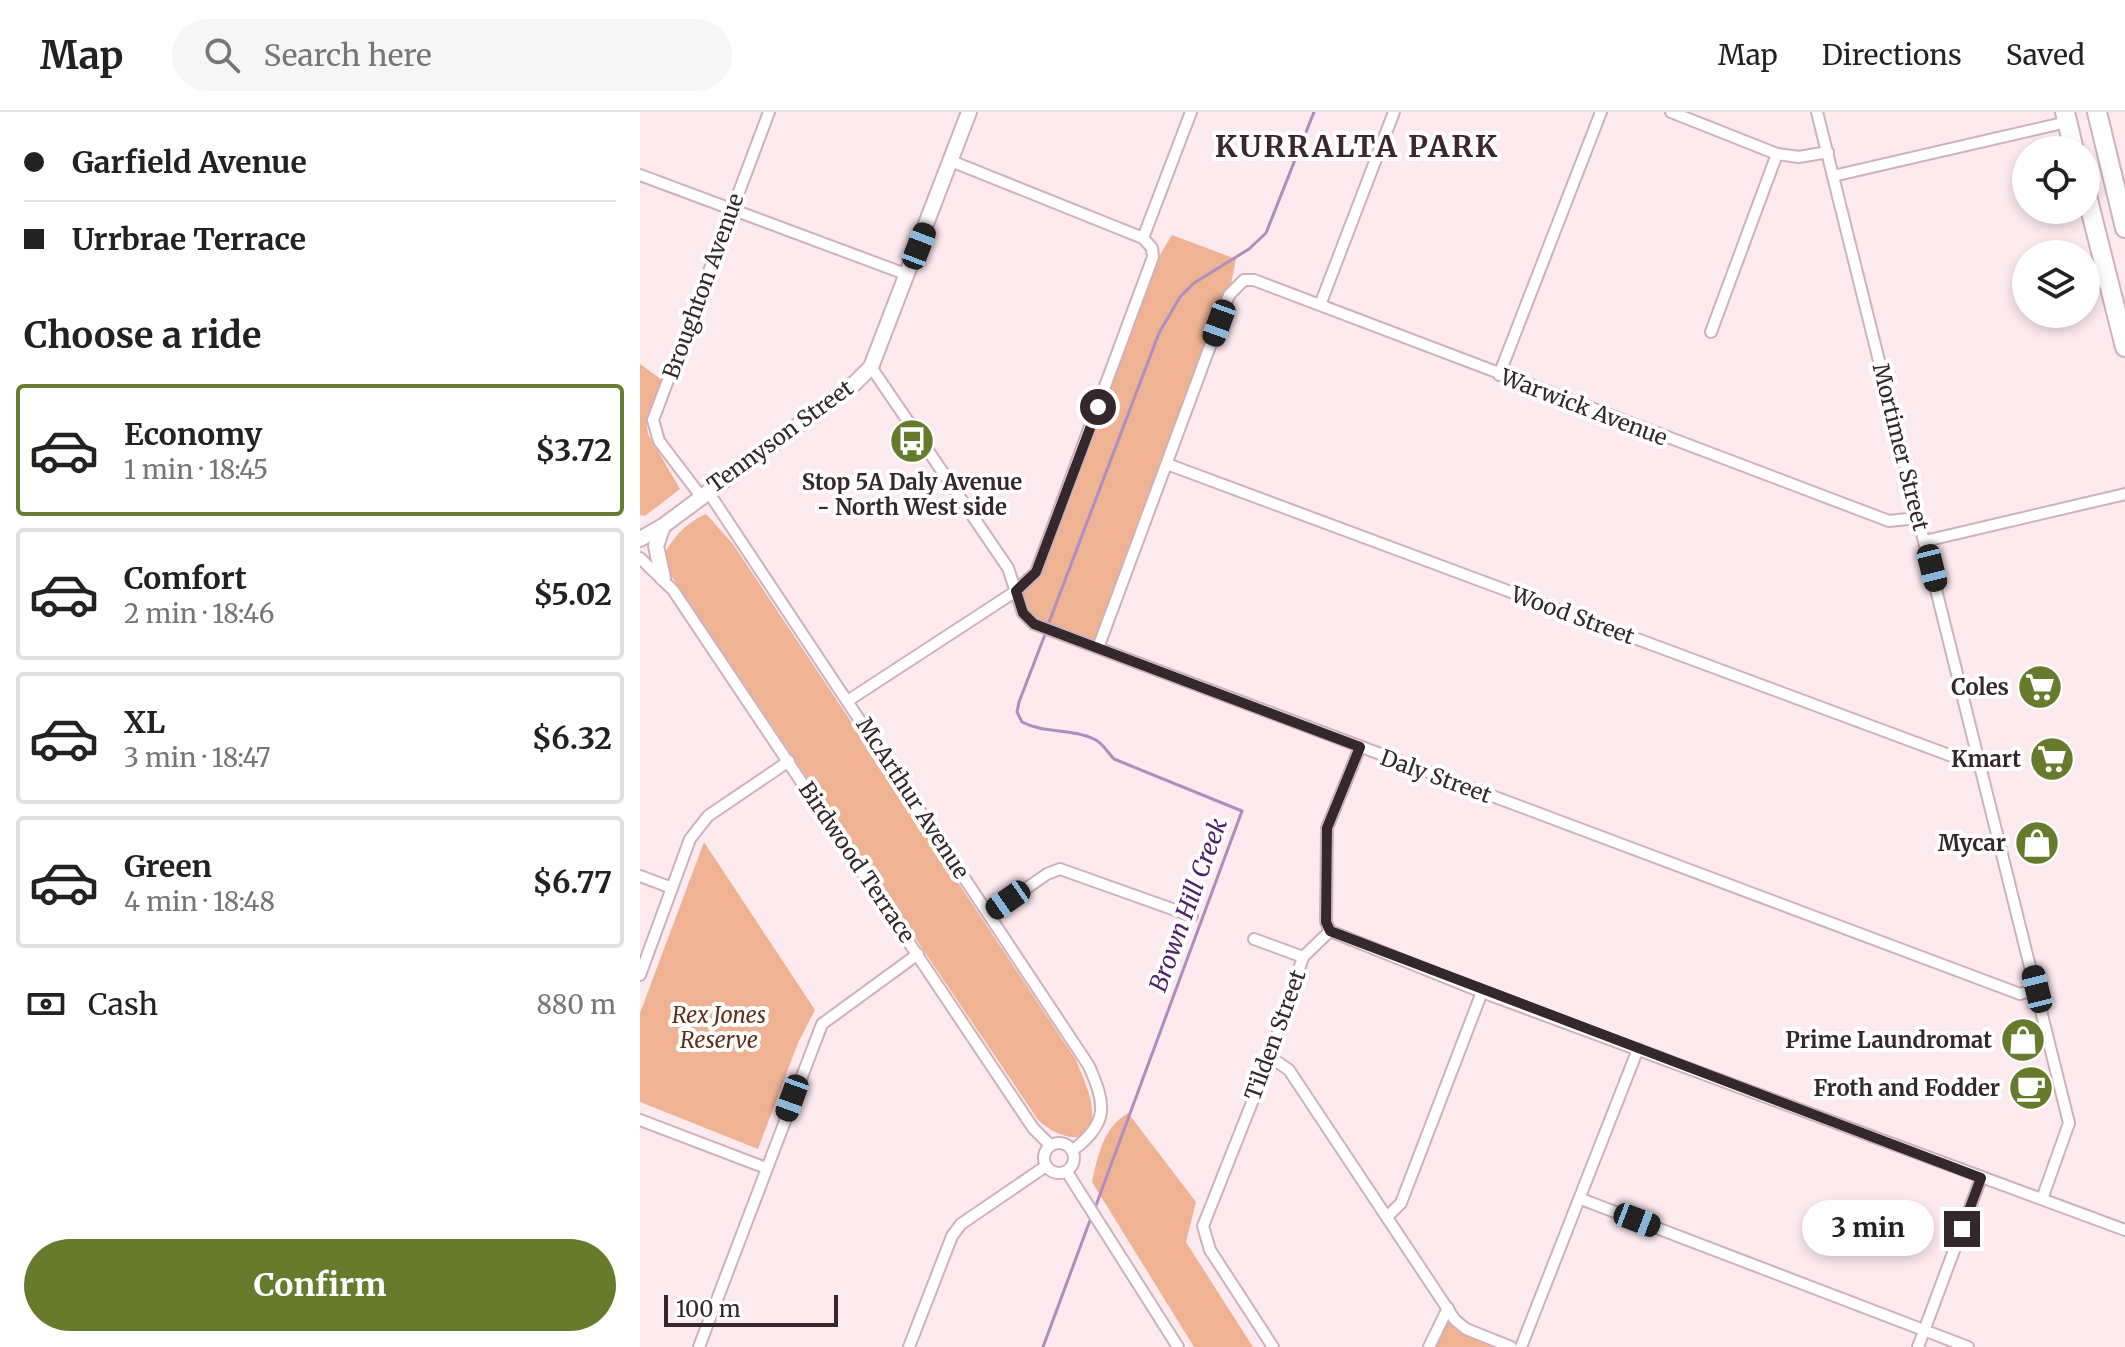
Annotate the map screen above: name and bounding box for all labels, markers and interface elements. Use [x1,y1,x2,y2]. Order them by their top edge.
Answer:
search box [172,19,732,91]
text: Map [40,32,124,79]
icon: search [200,33,244,77]
text: Search here [264,36,432,74]
text: Map [1718,37,1778,73]
text: Directions [1822,37,1962,73]
text: Saved [2006,37,2085,73]
district label: KURRALTA PARK [1215,127,1499,165]
map controls [2012,136,2100,328]
button: locate [2012,136,2100,224]
text: Garfield Avenue [72,143,307,181]
street label: Broughton Avenue [656,189,750,383]
car [899,219,939,273]
text: Urrbrae Terrace [72,220,306,258]
button: layers [2012,240,2100,328]
car [1200,296,1238,350]
text: Choose a ride [24,313,261,358]
street label: Mortimer Street [1867,360,1935,534]
street label: Warwick Avenue [1496,362,1671,452]
street label: Tennyson Street [702,373,859,498]
route start [1080,389,1116,425]
icon: car [28,414,100,486]
text: Economy [124,415,262,453]
bus stop icon: Stop 5A Daly Avenue - North West side [888,417,936,465]
text: $3.72 [535,431,612,469]
text: 1 min · 18:45 [124,453,268,486]
place label: Stop 5A Daly Avenue - North West side [802,468,1022,521]
car [1915,542,1949,594]
icon: car [28,558,100,630]
text: Comfort [124,559,247,597]
text: $5.02 [533,575,612,613]
street label: Wood Street [1507,579,1639,650]
text: 2 min · 18:46 [124,597,275,630]
supermarket icon: Coles [2016,663,2064,711]
place label: Coles [1951,673,2009,701]
icon: car [28,702,100,774]
text: XL [124,703,165,741]
street label: McArthur Avenue [850,712,976,884]
text: $6.32 [532,719,612,757]
supermarket icon: Kmart [2028,735,2076,783]
text: 3 min · 18:47 [124,741,271,774]
street label: Daly Street [1377,743,1496,809]
place label: Kmart [1951,745,2021,773]
street label: Birdwood Terrace [793,776,921,948]
water label: Brown Hill Creek [1142,814,1234,996]
shop icon: Mycar [2013,819,2061,867]
place label: Mycar [1938,829,2006,857]
icon: car [28,846,100,918]
text: Green [124,847,212,885]
text: $6.77 [533,863,612,901]
car [981,876,1035,924]
text: 4 min · 18:48 [124,885,275,918]
car [2020,963,2054,1015]
street label: Tilden Street [1238,966,1312,1104]
icon: cash [24,982,68,1026]
text: Cash [88,985,158,1023]
text: 880 m [536,988,616,1021]
park label: Rex Jones Reserve [672,1001,766,1054]
shop icon: Prime Laundromat [1999,1016,2047,1064]
place label: Prime Laundromat [1785,1026,1992,1054]
cafe icon: Froth and Fodder [2007,1064,2055,1112]
car [773,1071,811,1125]
place label: Froth and Fodder [1813,1074,2000,1102]
car [1610,1200,1664,1240]
callout: 3 min [1802,1201,1934,1257]
text: 3 min [1831,1211,1905,1244]
route end [1944,1211,1980,1247]
button: Confirm [24,1239,616,1331]
scale bar [664,1291,838,1327]
text: 100 m [676,1295,741,1323]

